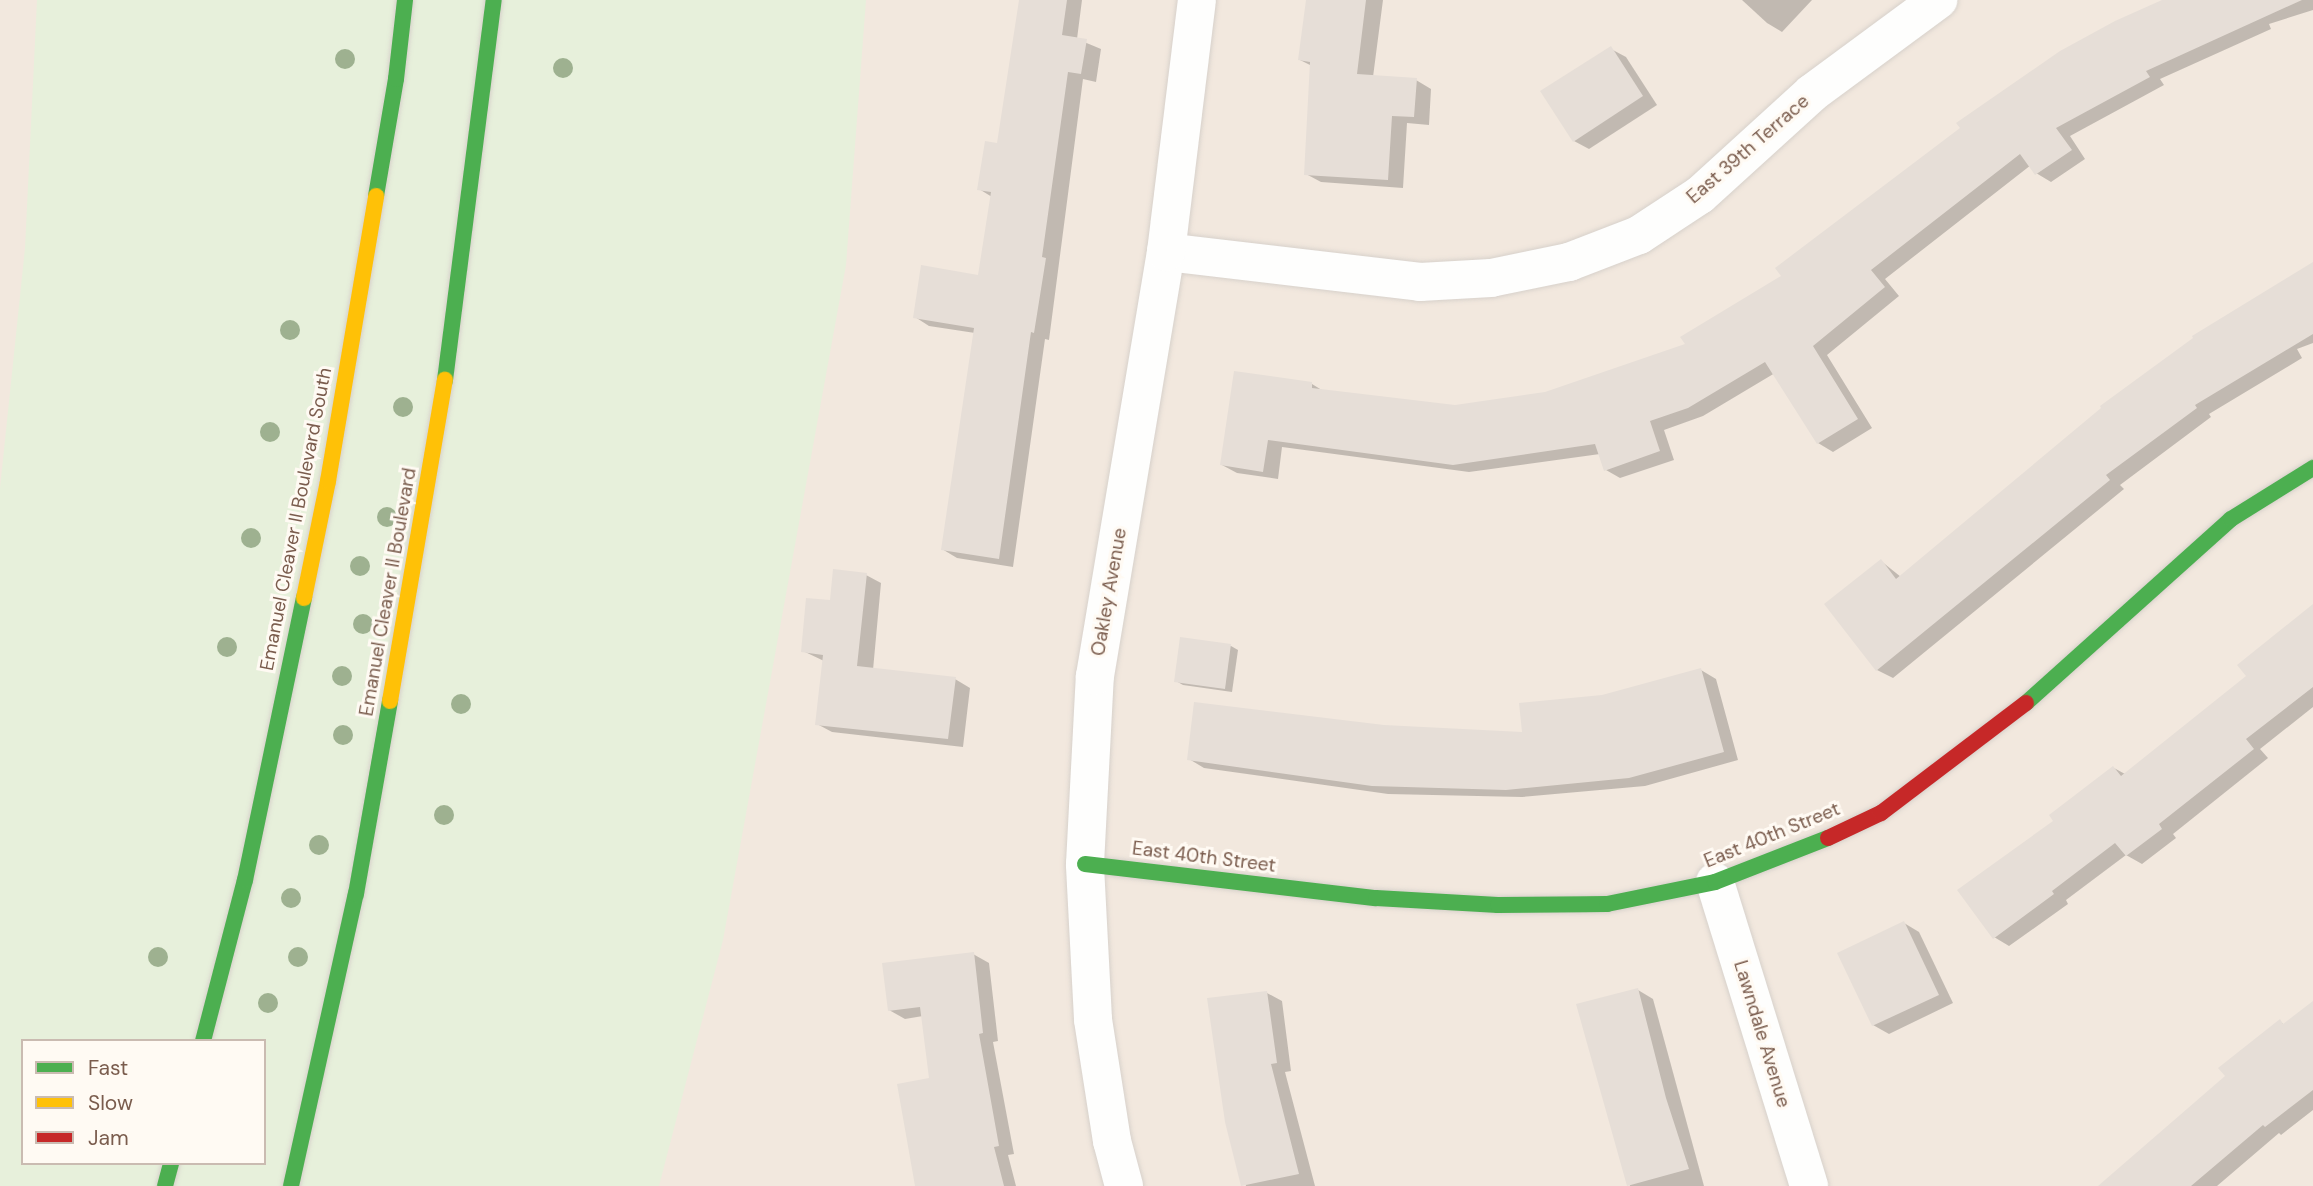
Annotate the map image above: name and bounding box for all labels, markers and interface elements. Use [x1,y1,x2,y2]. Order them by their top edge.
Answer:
street label: East 39th Terrace [1682,90,1814,208]
street label: Emanuel Cleaver II Boulevard South [255,366,337,672]
street label: Emanuel Cleaver II Boulevard [355,466,421,718]
street label: Oakley Avenue [1087,526,1131,658]
street label: East 40th Street [1701,797,1843,873]
street label: East 40th Street [1131,837,1277,877]
street label: Lawndale Avenue [1729,958,1795,1110]
legend [21,1039,266,1165]
text: Fast [88,1054,128,1082]
text: Slow [88,1089,133,1117]
text: Jam [88,1124,129,1152]

